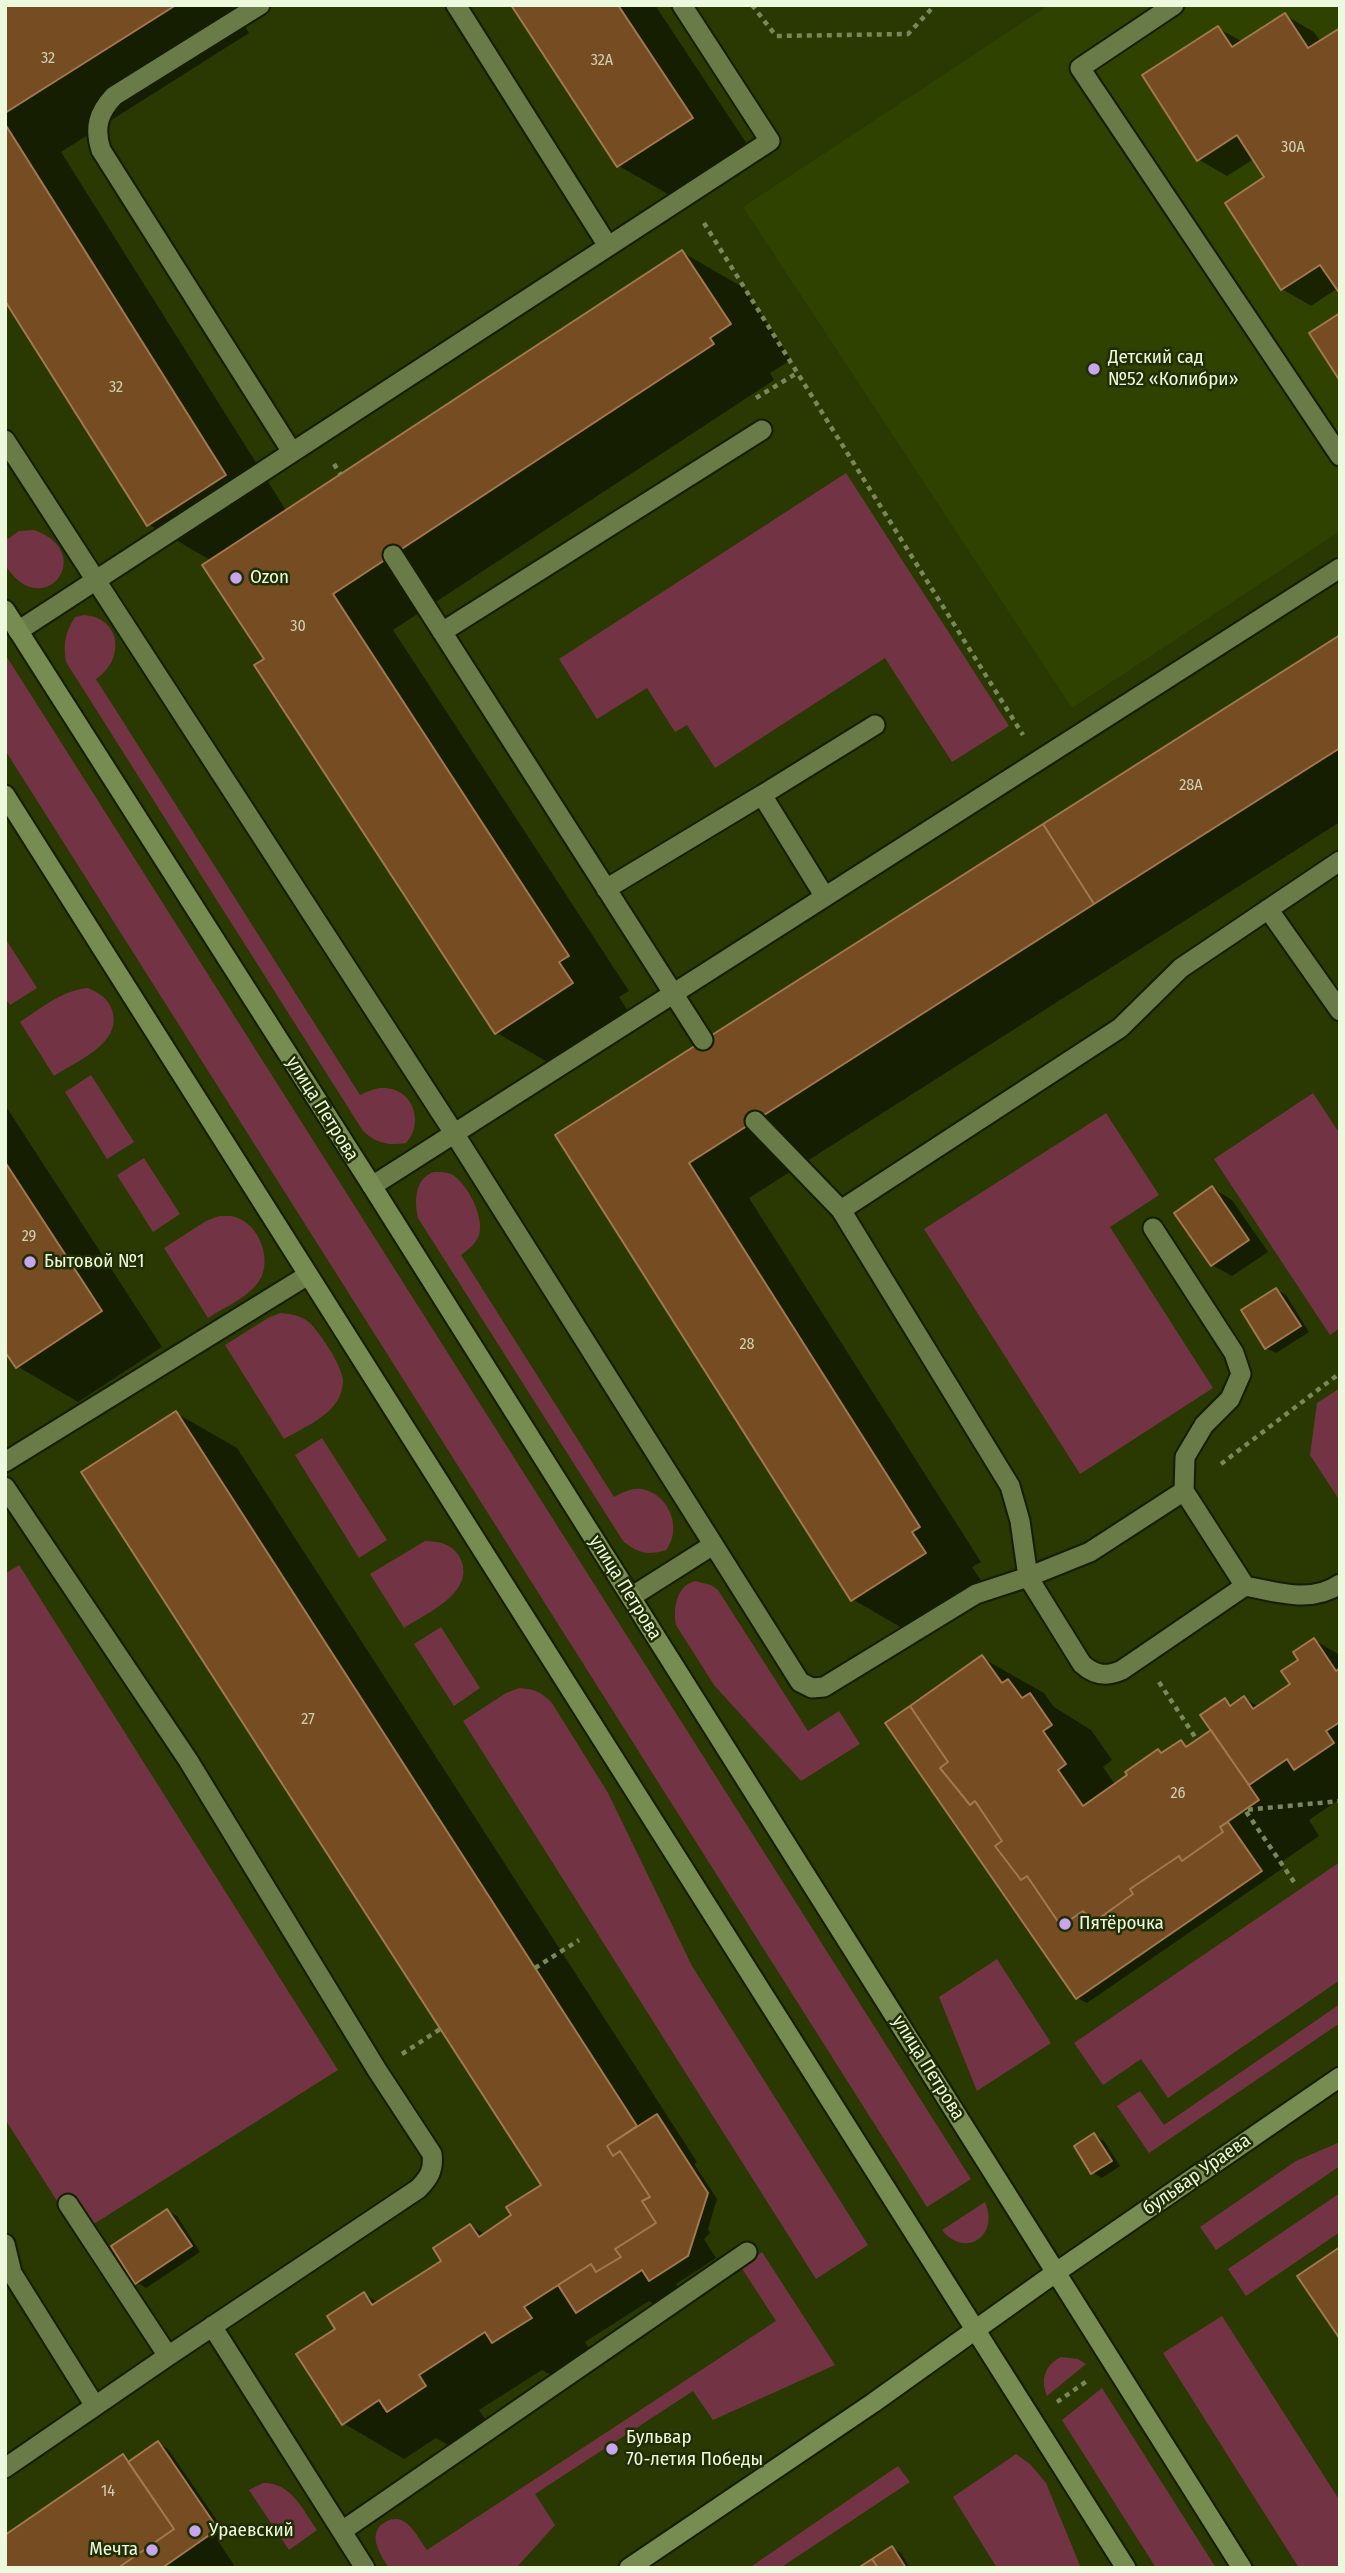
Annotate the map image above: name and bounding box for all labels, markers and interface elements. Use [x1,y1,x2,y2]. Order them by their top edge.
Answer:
house number: 32 [41,49,55,69]
house number: 32А [591,51,613,71]
house number: 30А [1281,138,1305,158]
place label: Детский сад №52 «Колибри» [1108,347,1239,391]
marker: Детский сад №52 «Колибри» [1086,361,1102,377]
house number: 32 [109,378,123,398]
place label: Ozon [250,567,289,589]
marker: Ozon [228,570,244,586]
house number: 30 [290,617,306,637]
house number: 28А [1179,776,1203,796]
street label: улица Петрова [281,1053,363,1165]
house number: 29 [22,1227,36,1247]
place label: Бытовой №1 [44,1251,145,1273]
marker: Бытовой №1 [22,1254,38,1270]
house number: 28 [739,1335,755,1355]
street label: улица Петрова [584,1532,666,1644]
house number: 27 [301,1710,315,1730]
house number: 26 [1171,1784,1185,1804]
place label: Пятёрочка [1079,1913,1164,1935]
marker: Пятёрочка [1057,1916,1073,1932]
street label: улица Петрова [887,2012,969,2124]
street label: бульвар Ураева [1139,2129,1255,2221]
place label: Бульвар 70-летия Победы [626,2427,763,2471]
marker: Бульвар 70-летия Победы [604,2441,620,2457]
house number: 14 [101,2482,115,2502]
place label: Ураевский [209,2520,294,2542]
marker: Ураевский [187,2523,203,2539]
place label: Мечта [89,2539,138,2561]
marker: Мечта [144,2542,160,2558]

